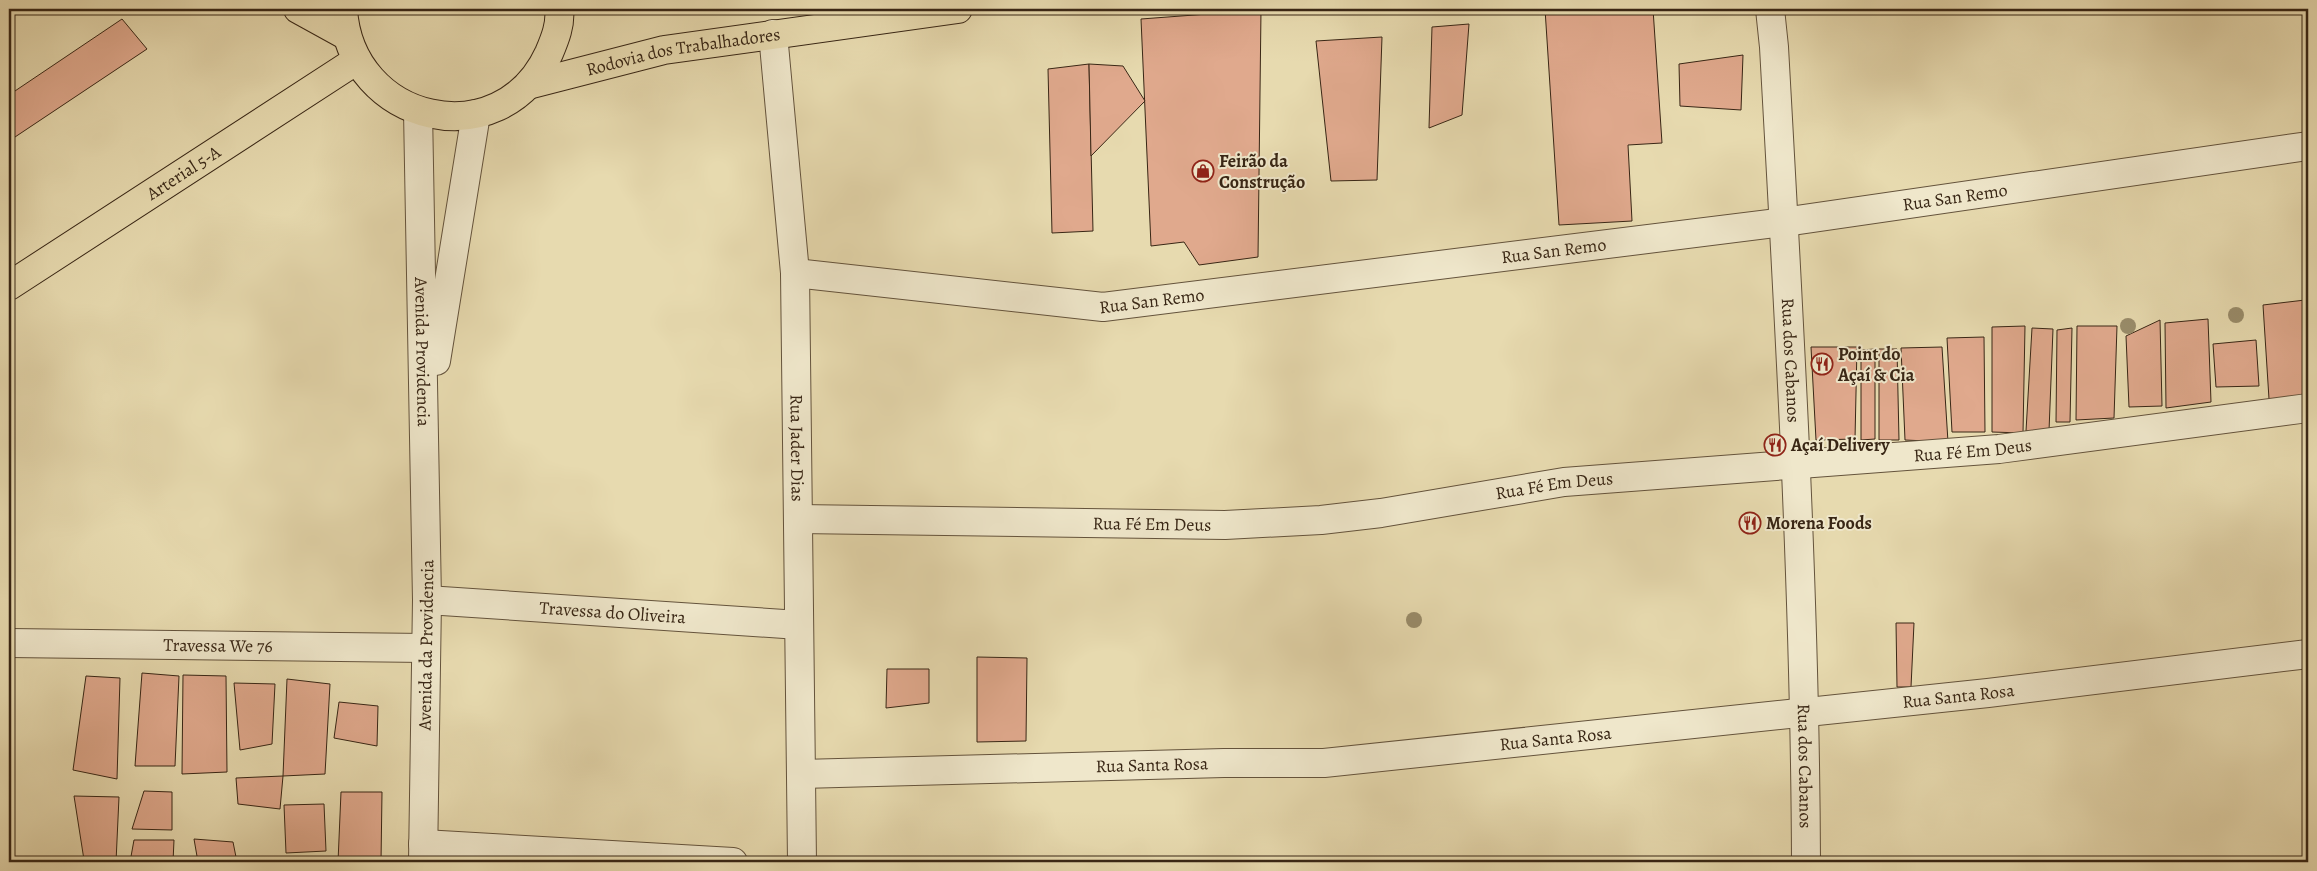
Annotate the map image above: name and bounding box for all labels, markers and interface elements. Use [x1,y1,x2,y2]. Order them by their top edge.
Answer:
street label: Rodovia dos Trabalhadores [583,22,782,82]
street label: Arterial 5-A [141,140,225,206]
place label: Feirão da Construção [1219,149,1305,194]
shop icon: Feirão da Construção [1191,159,1215,183]
street label: Rua San Remo [1901,178,2009,217]
street label: Rua San Remo [1500,232,1608,269]
street label: Avenida Providencia [409,276,436,428]
street label: Rua San Remo [1098,282,1206,319]
street label: Rua dos Cabanos [1776,297,1806,423]
place label: Point do Açaí & Cia [1837,342,1915,387]
restaurant icon: Point do Açaí & Cia [1810,352,1834,376]
street label: Rua Jader Dias [784,394,810,502]
restaurant icon: Açaí Delivery [1763,433,1787,457]
place label: Açaí Delivery [1790,433,1890,457]
street label: Rua Fé Em Deus [1913,433,2033,467]
street label: Rua Fé Em Deus [1493,466,1614,505]
street label: Rua Fé Em Deus [1092,511,1211,537]
restaurant icon: Morena Foods [1738,511,1762,535]
place label: Morena Foods [1766,511,1872,535]
street label: Avenida da Providencia [412,559,440,732]
street label: Travessa do Oliveira [539,596,687,629]
street label: Travessa We 76 [163,633,273,658]
street label: Rua Santa Rosa [1901,678,2016,714]
street label: Rua dos Cabanos [1792,703,1818,829]
street label: Rua Santa Rosa [1498,721,1613,756]
street label: Rua Santa Rosa [1095,751,1209,778]

